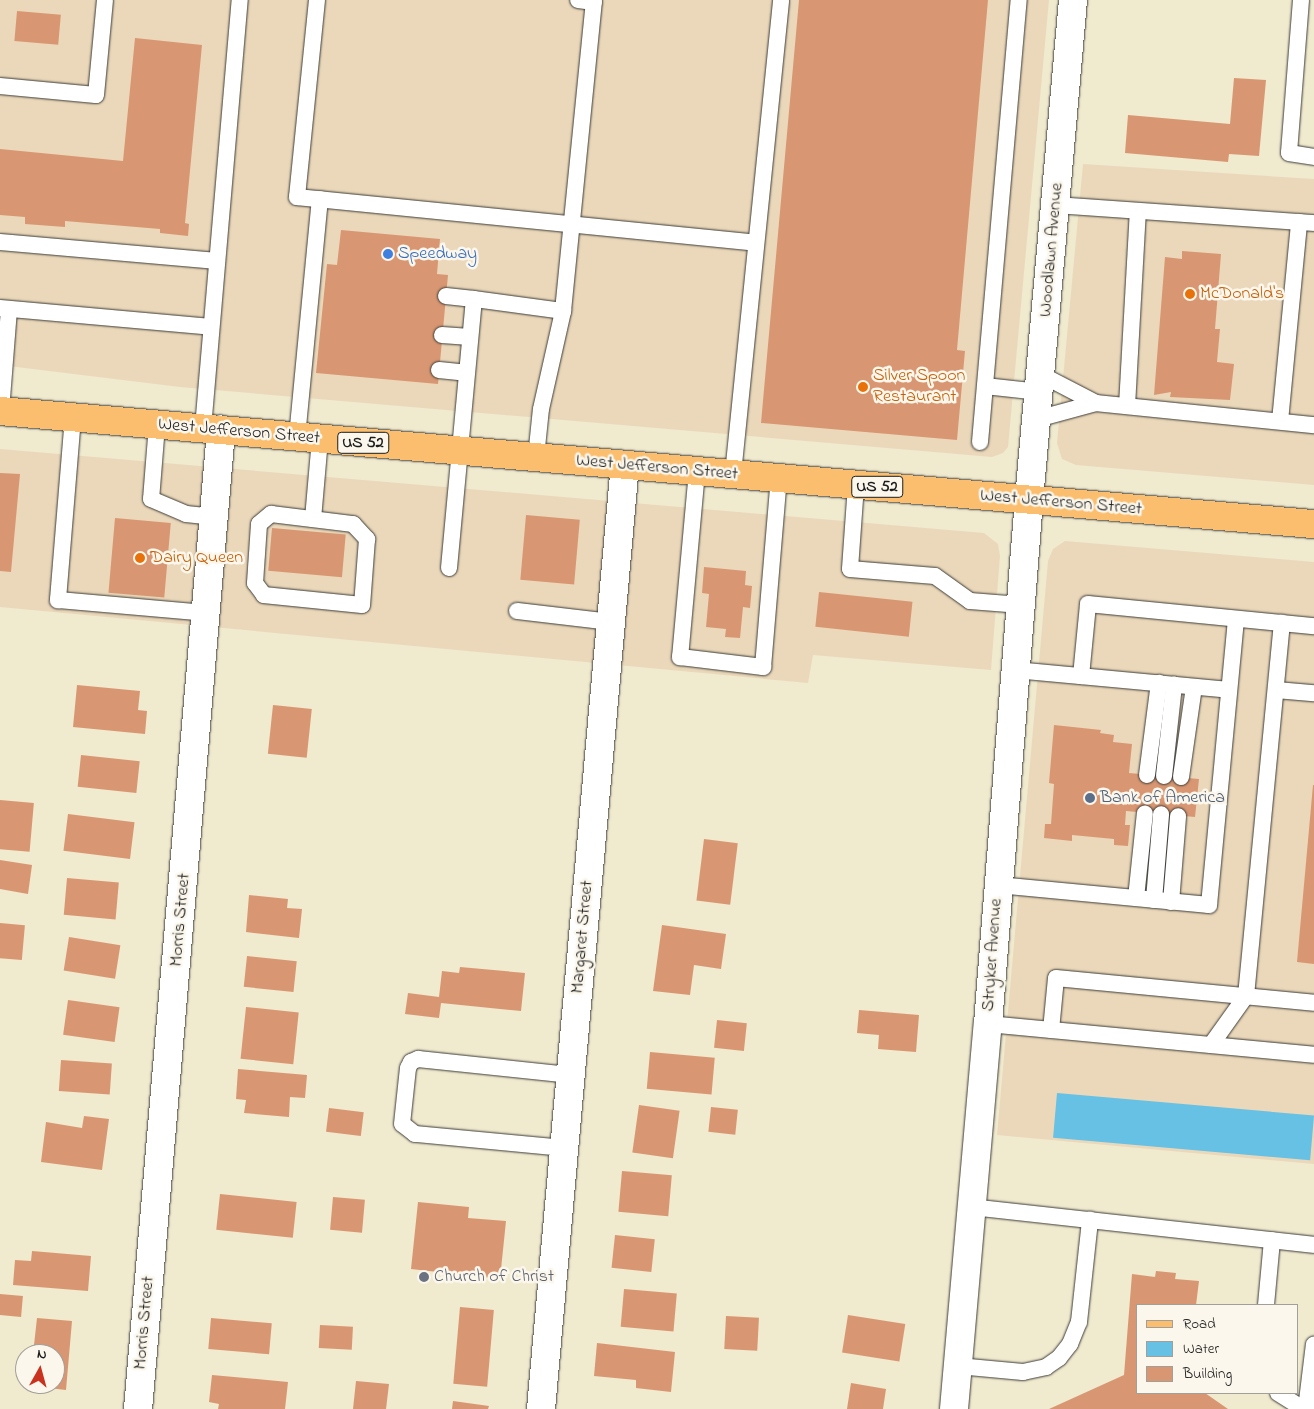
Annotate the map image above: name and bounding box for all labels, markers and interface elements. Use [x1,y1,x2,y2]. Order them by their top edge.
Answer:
street label: Woodlawn Avenue [1035,182,1069,318]
place label: Speedway [398,243,477,265]
marker: Speedway [382,248,394,260]
place label: McDonald's [1200,283,1284,305]
marker: McDonald's [1184,288,1196,300]
place label: Silver Spoon Restaurant [873,366,965,408]
marker: Silver Spoon Restaurant [857,381,869,393]
street label: West Jefferson Street [157,414,321,450]
road number: US 52 [337,429,389,456]
street label: West Jefferson Street [575,450,739,486]
road number: US 52 [851,474,903,501]
street label: West Jefferson Street [979,485,1143,521]
place label: Dairy Queen [150,547,243,569]
marker: Dairy Queen [134,552,146,564]
place label: Bank of America [1100,787,1225,809]
marker: Bank of America [1084,792,1096,804]
street label: Morris Street [166,872,196,968]
street label: Margaret Street [567,879,599,995]
street label: Stryker Avenue [978,898,1008,1012]
place label: Church of Christ [434,1266,554,1288]
marker: Church of Christ [418,1271,430,1283]
street label: Morris Street [130,1275,160,1371]
legend [1136,1304,1299,1394]
text: Road [1183,1313,1216,1335]
text: Water [1183,1338,1219,1360]
north arrow [15,1344,65,1394]
text: N [36,1344,48,1366]
text: Building [1183,1363,1232,1385]

